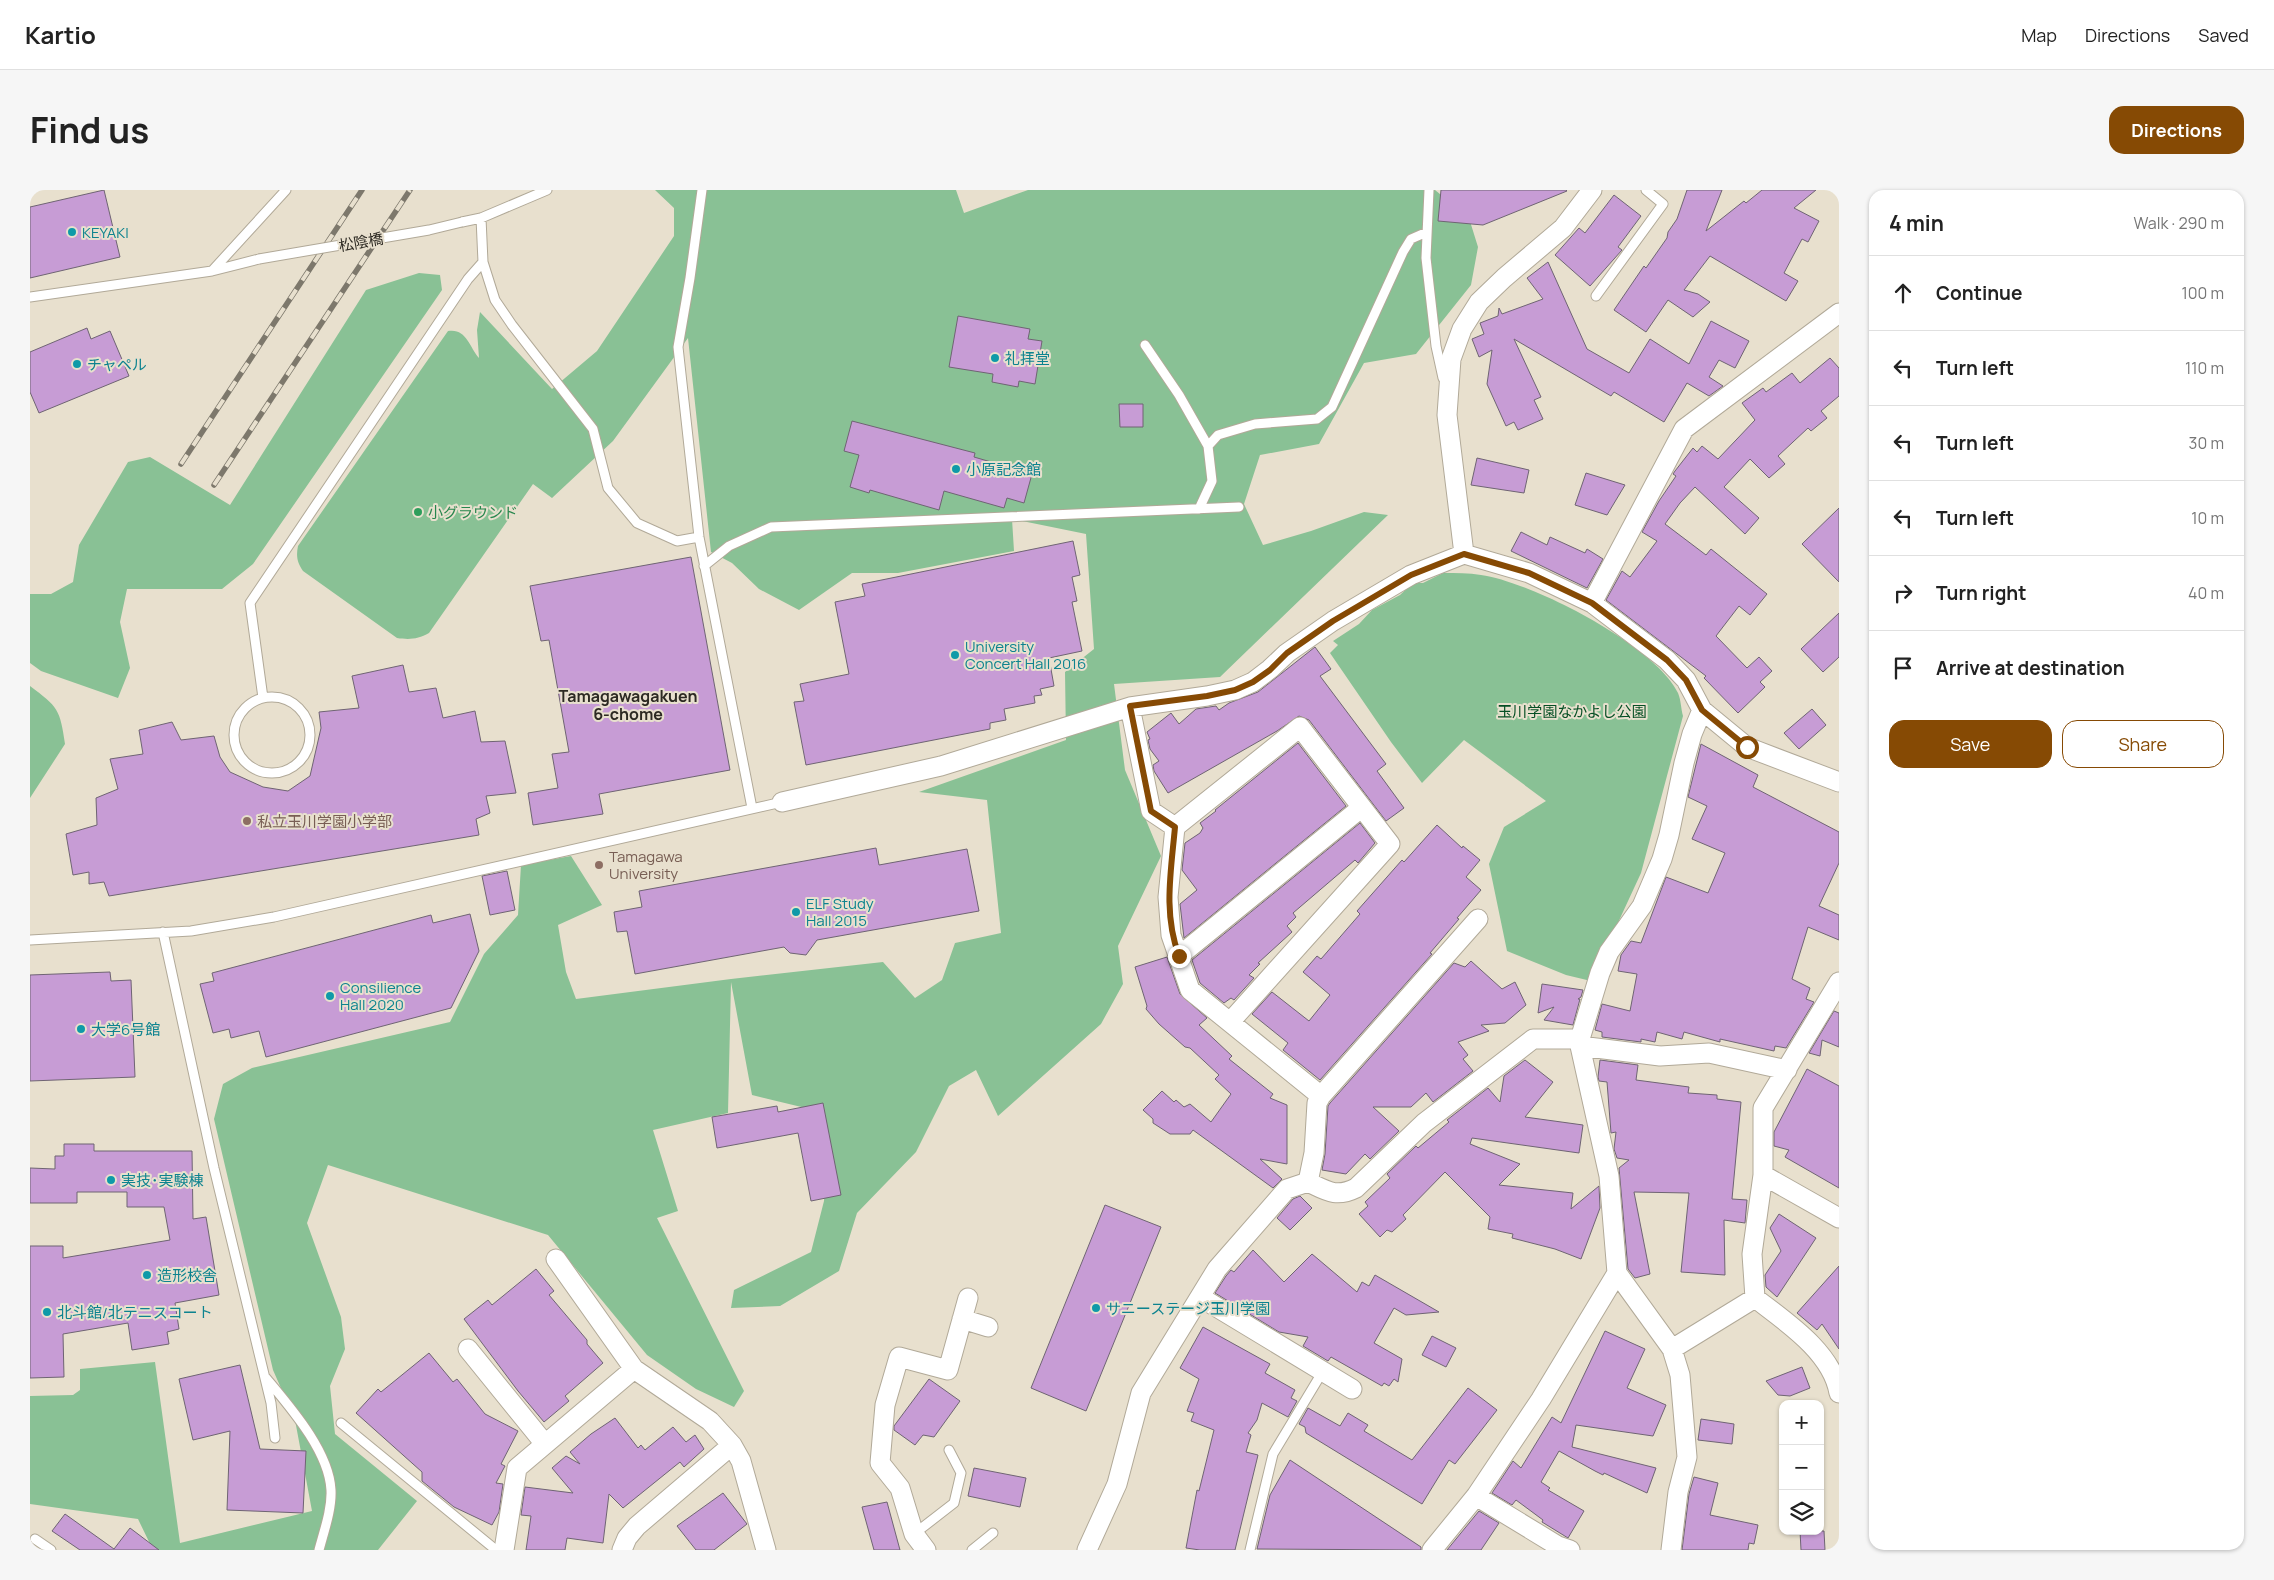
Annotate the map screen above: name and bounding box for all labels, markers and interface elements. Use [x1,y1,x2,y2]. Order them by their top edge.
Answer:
text: Kartio [25,18,96,51]
text: Map [2021,23,2057,47]
text: Directions [2085,23,2170,47]
text: Saved [2198,23,2249,47]
text: Find us [30,106,149,154]
button: Directions [2109,106,2244,154]
text: 4 min [1889,209,1944,237]
text: Walk · 290 m [2134,212,2224,234]
place label: KEYAKI [82,222,129,243]
marker: KEYAKI [66,226,78,238]
street label: 松陰橋 [337,228,385,256]
icon: ahead [1889,279,1917,307]
text: Continue [1936,280,2022,306]
text: 100 m [2181,282,2224,304]
place label: 礼拝堂 [1005,348,1050,369]
marker: 礼拝堂 [989,352,1001,364]
place label: チャペル [87,354,147,375]
icon: left [1889,354,1917,382]
text: Turn left [1936,355,2014,381]
text: 110 m [2185,357,2224,379]
marker: チャペル [71,358,83,370]
icon: left [1889,429,1917,457]
text: Turn left [1936,430,2014,456]
text: 30 m [2189,432,2224,454]
place label: 小原記念館 [966,459,1041,480]
marker: 小原記念館 [950,463,962,475]
place label: 小グラウンド [428,502,518,523]
icon: left [1889,504,1917,532]
text: Turn left [1936,505,2014,531]
marker: 小グラウンド [412,506,424,518]
text: 10 m [2191,507,2224,529]
icon: right [1889,579,1917,607]
text: Turn right [1936,580,2026,606]
text: 40 m [2188,582,2224,604]
place label: University Concert Hall 2016 [965,636,1086,674]
marker: University Concert Hall 2016 [949,649,961,661]
icon: arrive [1889,654,1917,682]
text: Arrive at destination [1936,655,2125,681]
district label: Tamagawagakuen 6-chome [559,685,697,725]
park label: 玉川学園なかよし公園 [1497,701,1647,722]
button: Save [1889,720,2052,768]
button: Share [2062,720,2224,768]
route start [1736,736,1759,759]
place label: 私立玉川学園小学部 [257,811,392,832]
marker: 私立玉川学園小学部 [241,815,253,827]
place label: Tamagawa University [609,846,683,884]
marker: Tamagawa University [593,859,605,871]
place label: ELF Study Hall 2015 [806,893,874,931]
marker: ELF Study Hall 2015 [790,906,802,918]
route end [1168,945,1191,968]
place label: Consilience Hall 2020 [340,977,421,1015]
marker: Consilience Hall 2020 [324,990,336,1002]
place label: 大学6号館 [91,1019,160,1040]
marker: 大学6号館 [75,1023,87,1035]
place label: 実技･実験棟 [121,1170,204,1191]
marker: 実技･実験棟 [105,1174,117,1186]
place label: 造形校舎 [157,1265,217,1286]
marker: 造形校舎 [141,1269,153,1281]
place label: サニーステージ玉川学園 [1106,1298,1270,1319]
place label: 北斗館/北テニスコート [57,1302,213,1323]
marker: サニーステージ玉川学園 [1090,1302,1102,1314]
marker: 北斗館/北テニスコート [41,1306,53,1318]
map controls [1779,1400,1824,1535]
button: + [1779,1400,1824,1445]
button: − [1779,1445,1824,1490]
button: layers [1779,1490,1824,1535]

